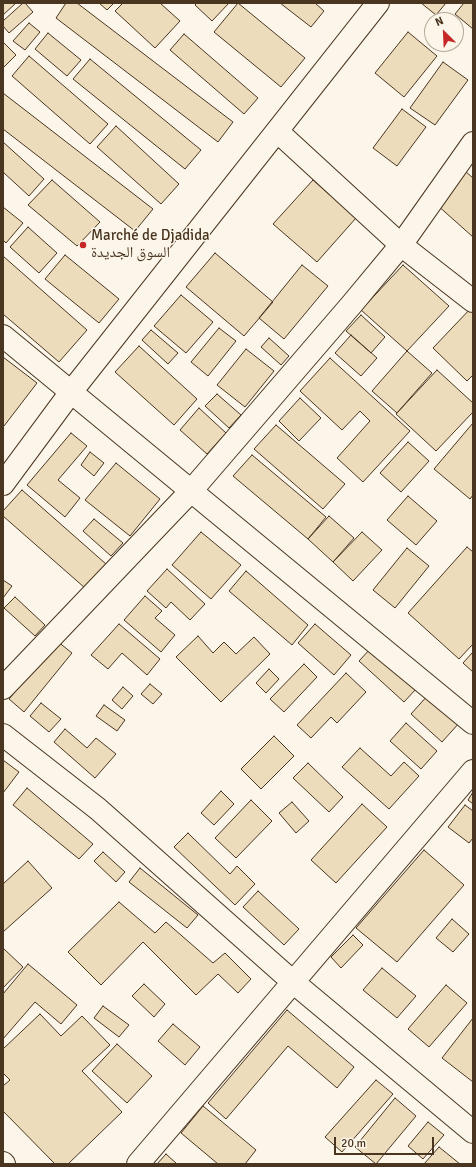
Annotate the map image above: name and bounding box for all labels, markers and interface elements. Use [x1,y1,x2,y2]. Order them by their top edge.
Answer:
north arrow [424,12,464,52]
text: N [433,14,445,29]
place label: Marché de Djadida السوق الجديدة [91,227,210,262]
marker: Marché de Djadida السوق الجديدة [78,240,88,250]
scale bar [336,1129,436,1155]
text: 20 m [341,1136,366,1151]

